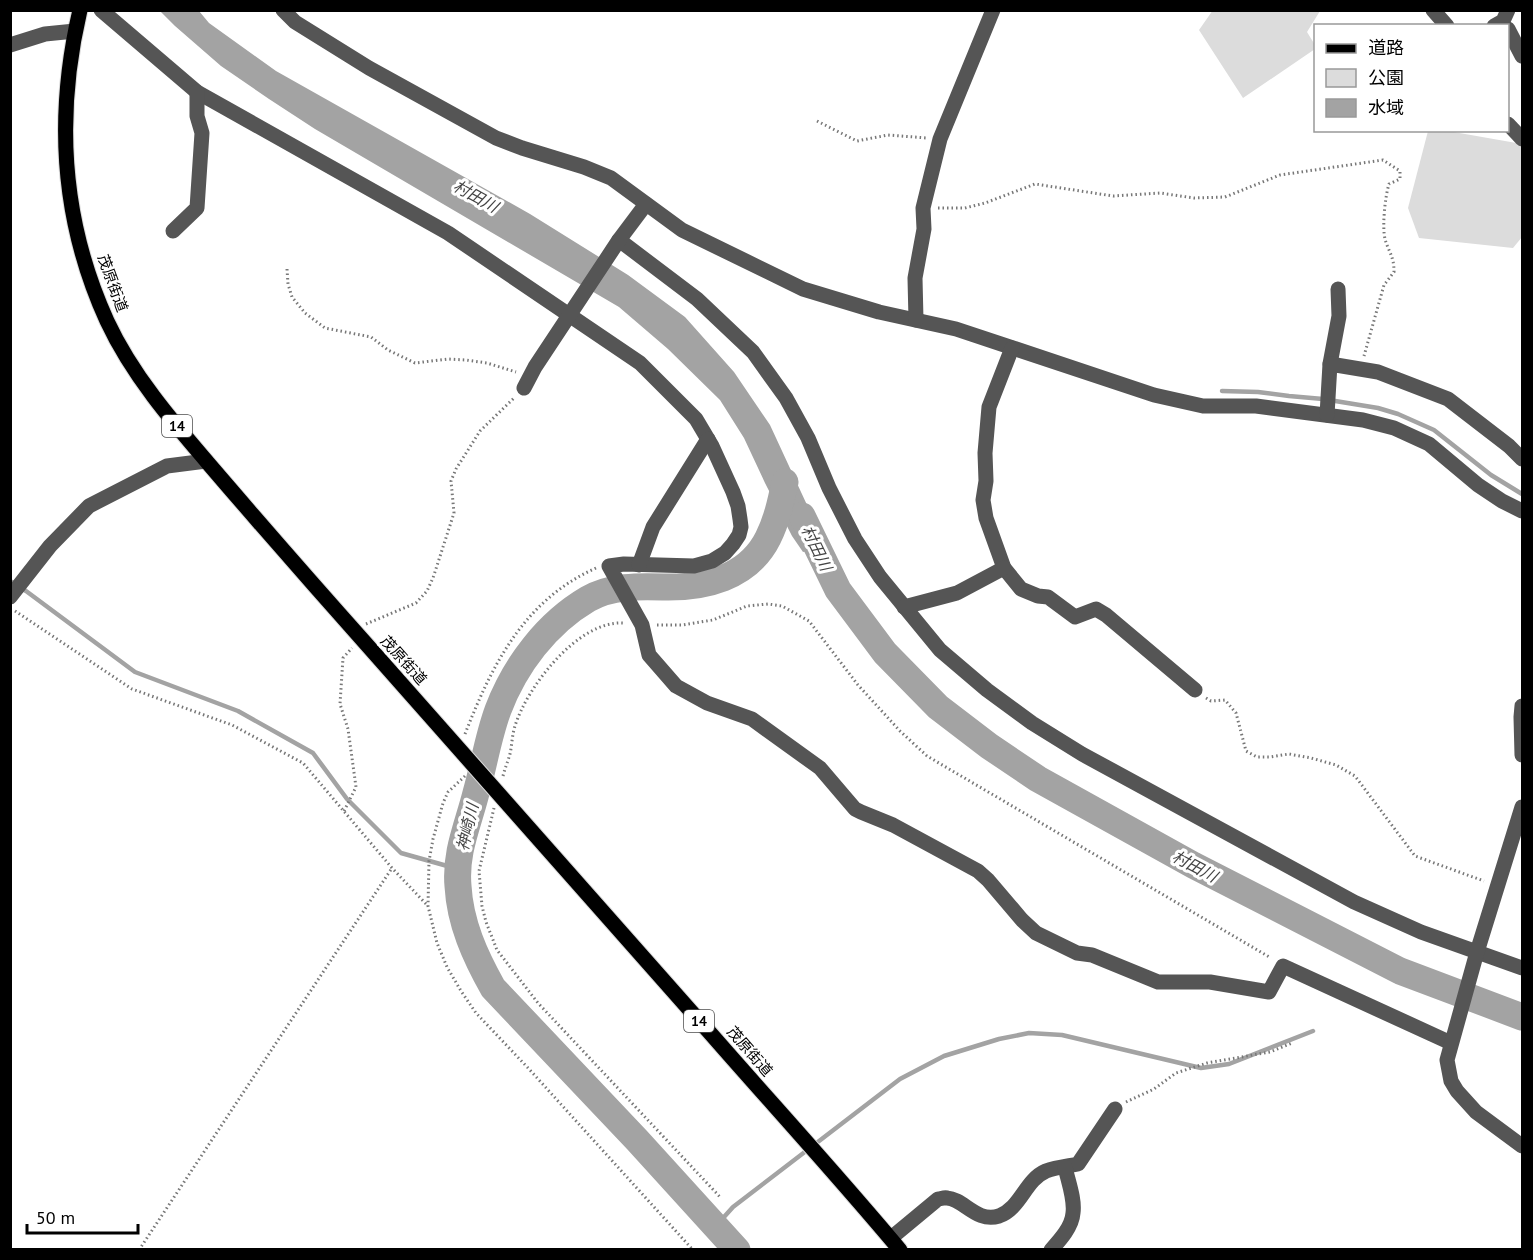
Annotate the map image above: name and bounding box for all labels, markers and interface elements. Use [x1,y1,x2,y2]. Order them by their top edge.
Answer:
legend [1314,24,1509,132]
text: 道路 [1368,36,1404,59]
text: 公園 [1368,66,1404,89]
text: 水域 [1368,96,1404,119]
water label: 村田川 [450,176,504,217]
street label: 茂原街道 [94,252,132,314]
road number: 14 [162,415,192,437]
water label: 村田川 [797,522,837,576]
street label: 茂原街道 [377,631,431,689]
water label: 神崎川 [452,799,483,853]
water label: 村田川 [1169,846,1223,887]
road number: 14 [684,1010,714,1032]
street label: 茂原街道 [723,1022,777,1080]
scale bar [27,1197,138,1235]
text: 50 m [36,1206,75,1229]

